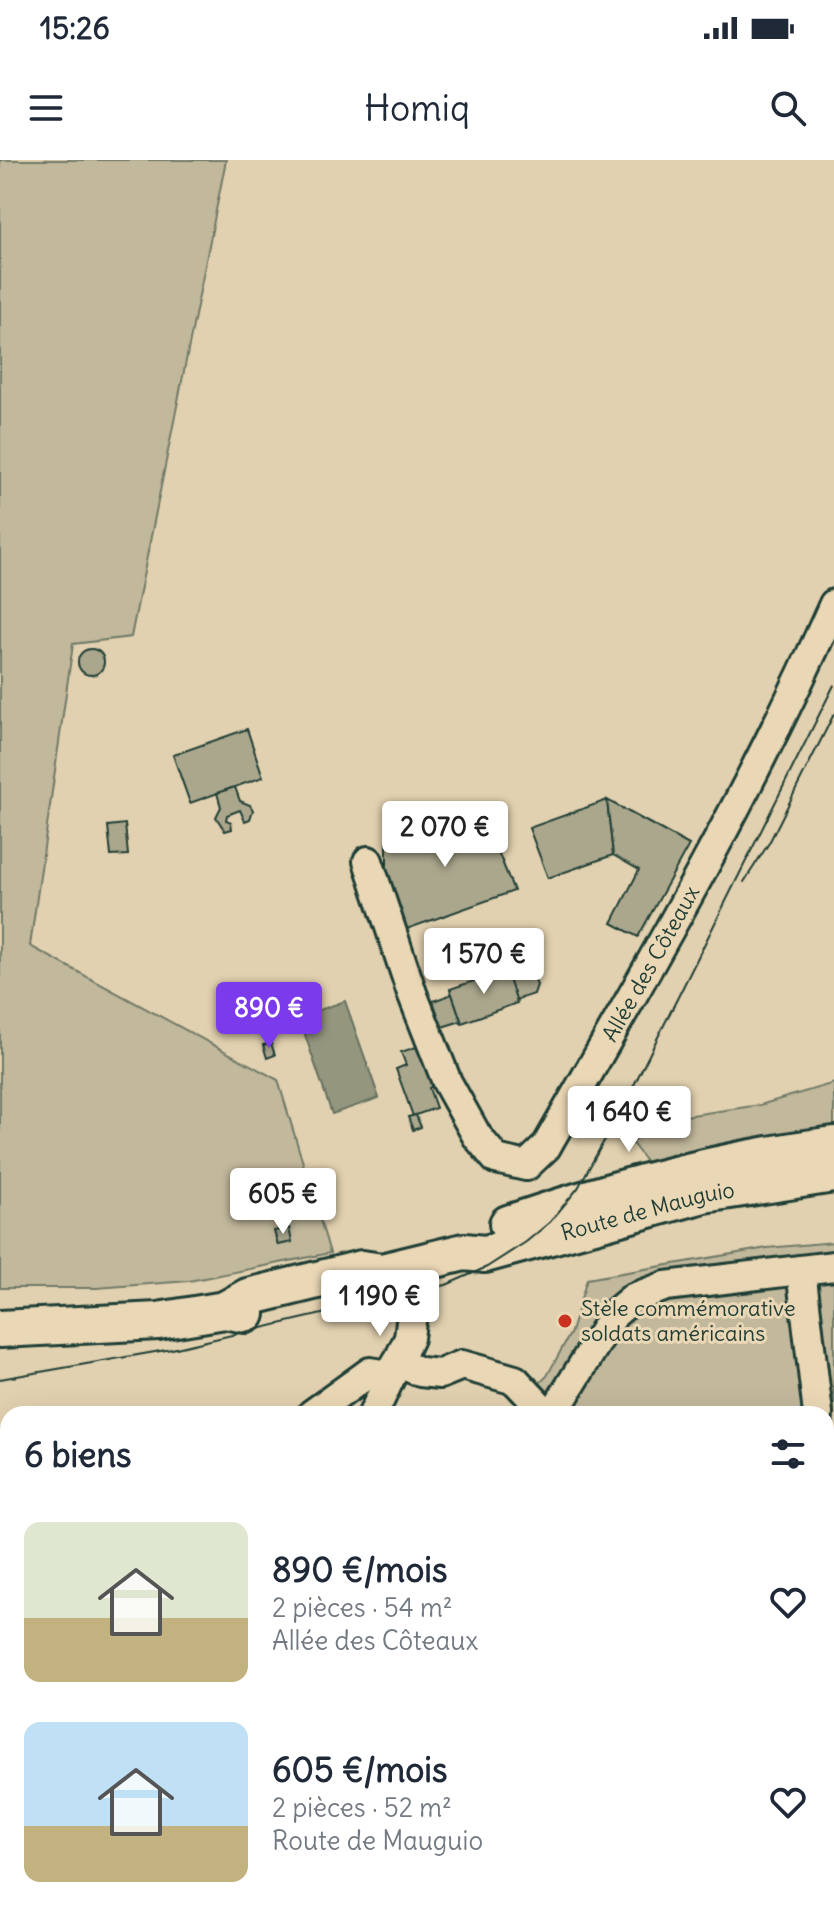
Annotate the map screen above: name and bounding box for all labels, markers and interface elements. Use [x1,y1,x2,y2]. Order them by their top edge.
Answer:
text: 15:26 [40,9,110,47]
icon: menu [24,86,68,130]
text: Homiq [364,86,470,131]
icon: search [766,86,810,130]
pin: 2 070 € [371,801,519,869]
text: 2 070 € [400,810,490,843]
street label: Allée des Côteaux [595,880,705,1046]
pin: 1 570 € [410,928,558,996]
text: 1 570 € [442,937,526,970]
pin: 890 € [213,982,325,1050]
text: 890 € [234,991,304,1024]
pin: 1 640 € [555,1086,703,1154]
text: 1 640 € [586,1095,672,1128]
pin: 605 € [227,1168,339,1236]
street label: Route de Mauguio [558,1175,737,1247]
text: 605 € [248,1177,318,1210]
pin: 1 190 € [306,1270,454,1338]
text: 1 190 € [339,1279,421,1312]
place label: Stèle commémorative soldats américains [581,1294,796,1347]
marker: Stèle commémorative soldats américains [556,1312,574,1330]
icon: filters [766,1432,810,1476]
text: 6 biens [24,1433,132,1476]
text: 890 €/mois [272,1548,447,1591]
icon: home [88,1554,184,1650]
icon: heart [766,1580,810,1624]
text: 2 pièces · 54 m² [272,1591,453,1624]
text: Allée des Côteaux [272,1624,478,1657]
text: 605 €/mois [272,1748,447,1791]
icon: home [88,1754,184,1850]
icon: heart [766,1780,810,1824]
text: 2 pièces · 52 m² [272,1791,452,1824]
text: Route de Mauguio [272,1824,483,1857]

